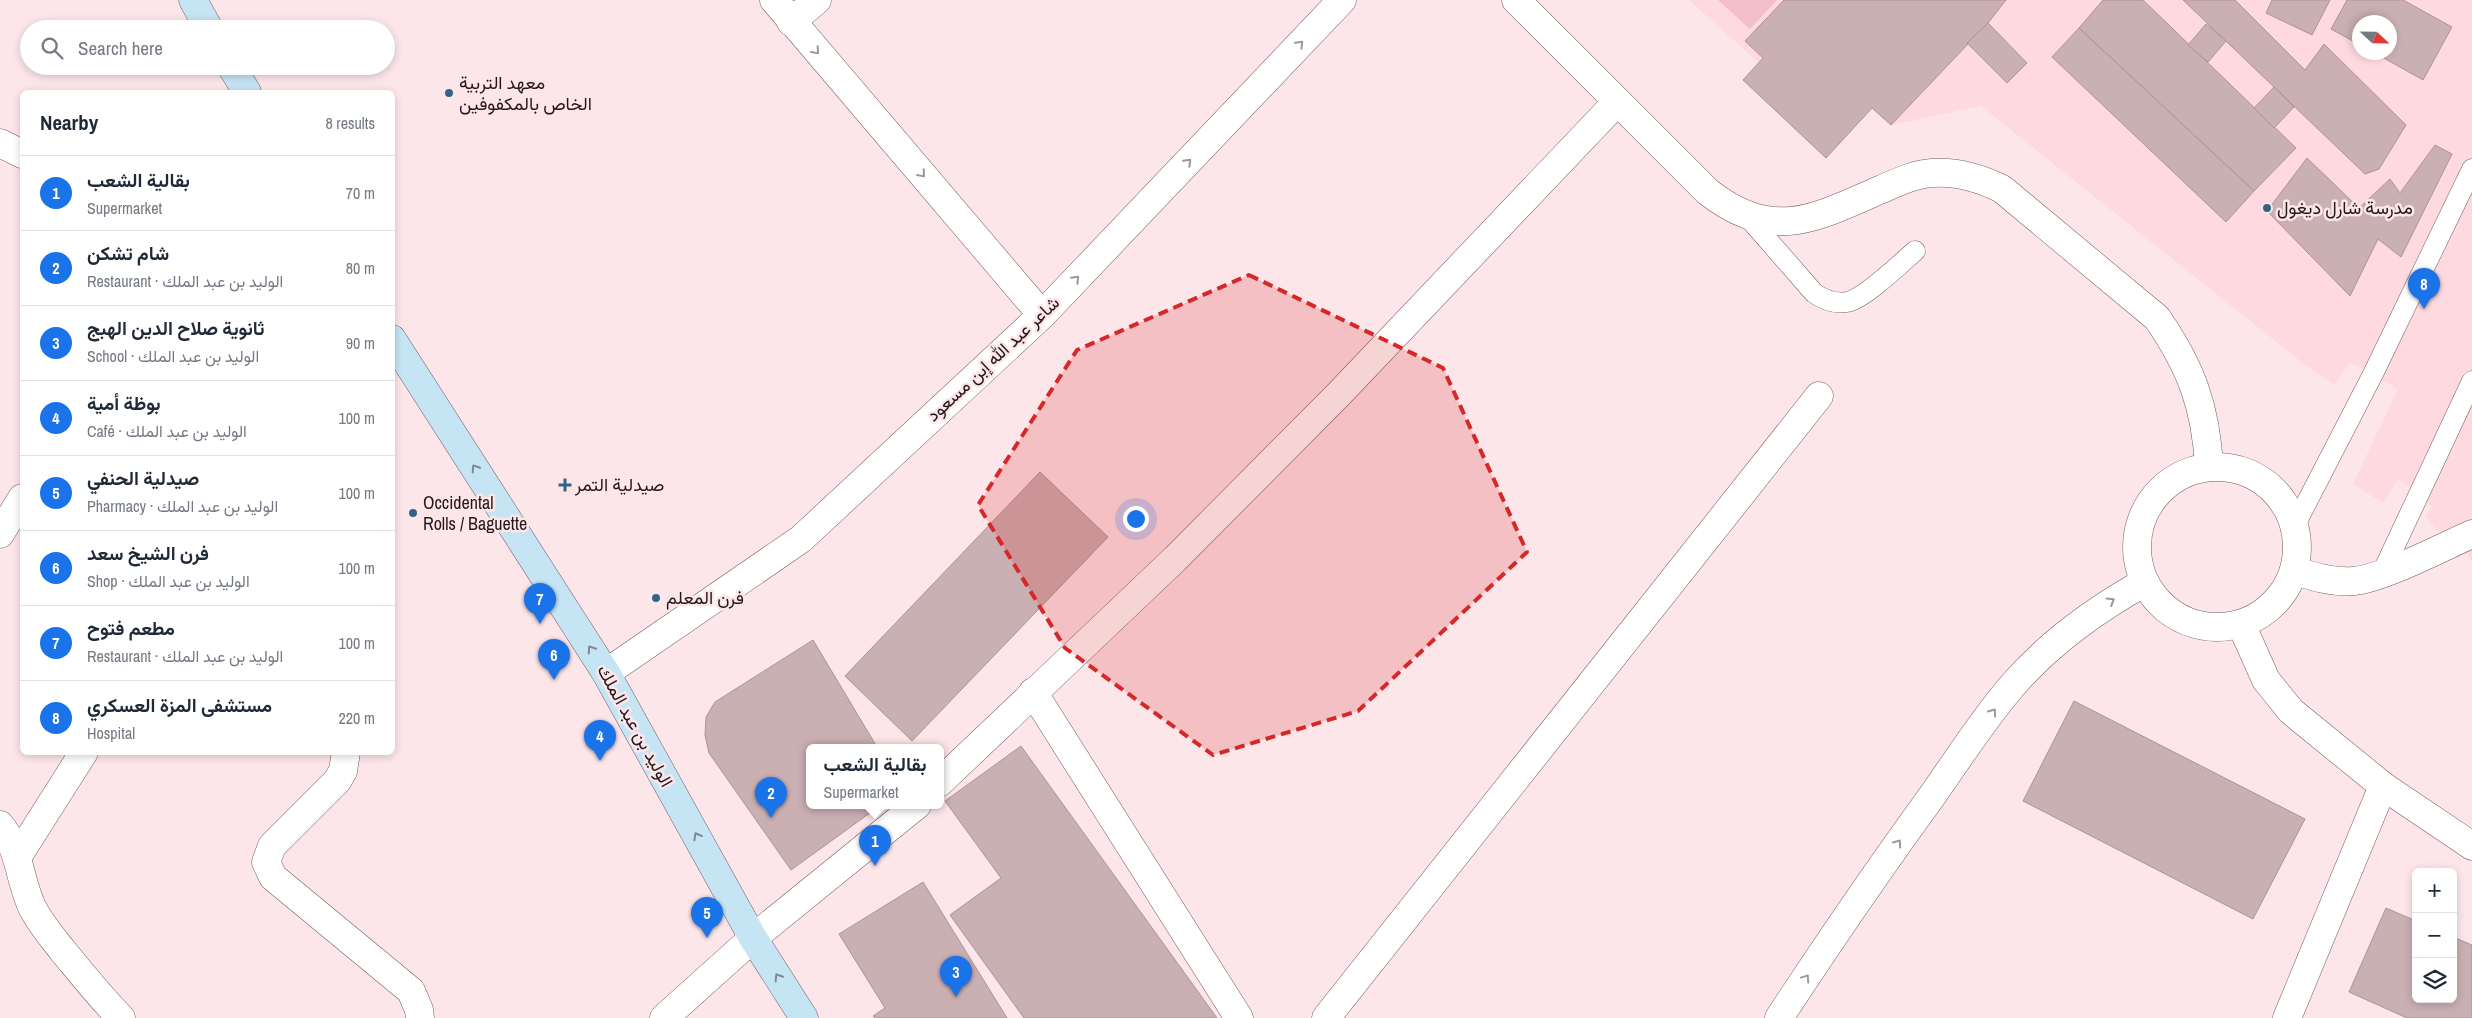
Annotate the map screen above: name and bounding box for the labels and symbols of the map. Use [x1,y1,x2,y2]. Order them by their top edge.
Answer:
north arrow [2352,15,2397,60]
one-way arrow [1294,41,1303,50]
one-way arrow [810,45,819,54]
place label: معهد التربية الخاص بالمكفوفين [459,70,592,116]
marker: معهد التربية الخاص بالمكفوفين [443,87,455,99]
one-way arrow [1182,158,1191,167]
one-way arrow [916,169,925,178]
place label: مدرسة شارل ديغول [2277,195,2413,220]
marker: مدرسة شارل ديغول [2261,202,2273,214]
pin: 8 [2408,268,2440,309]
one-way arrow [1070,276,1079,285]
street label: شاعر عبد الله إبن مسعود [921,290,1065,427]
one-way arrow [471,464,481,473]
place label: صيدلية التمر [574,472,664,497]
marker: صيدلية التمر [559,479,571,491]
place label: Occidental Rolls / Baguette [423,490,527,536]
your location [1123,506,1149,532]
marker: Occidental Rolls / Baguette [407,507,419,519]
pin: 7 [524,583,556,624]
place label: فرن المعلم [666,585,744,610]
marker: فرن المعلم [650,592,662,604]
one-way arrow [2105,598,2114,608]
pin: 6 [538,639,570,680]
one-way arrow [587,645,597,654]
street label: الوليد بن عبد الملك [591,660,679,791]
one-way arrow [1987,708,1996,718]
pin: 4 [584,720,616,761]
pin: 2 [755,777,787,818]
pin: 1 [859,825,891,866]
one-way arrow [693,832,703,841]
one-way arrow [1892,839,1901,849]
pin: 5 [691,897,723,938]
pin: 3 [940,956,972,997]
one-way arrow [774,973,784,982]
one-way arrow [1800,974,1810,983]

